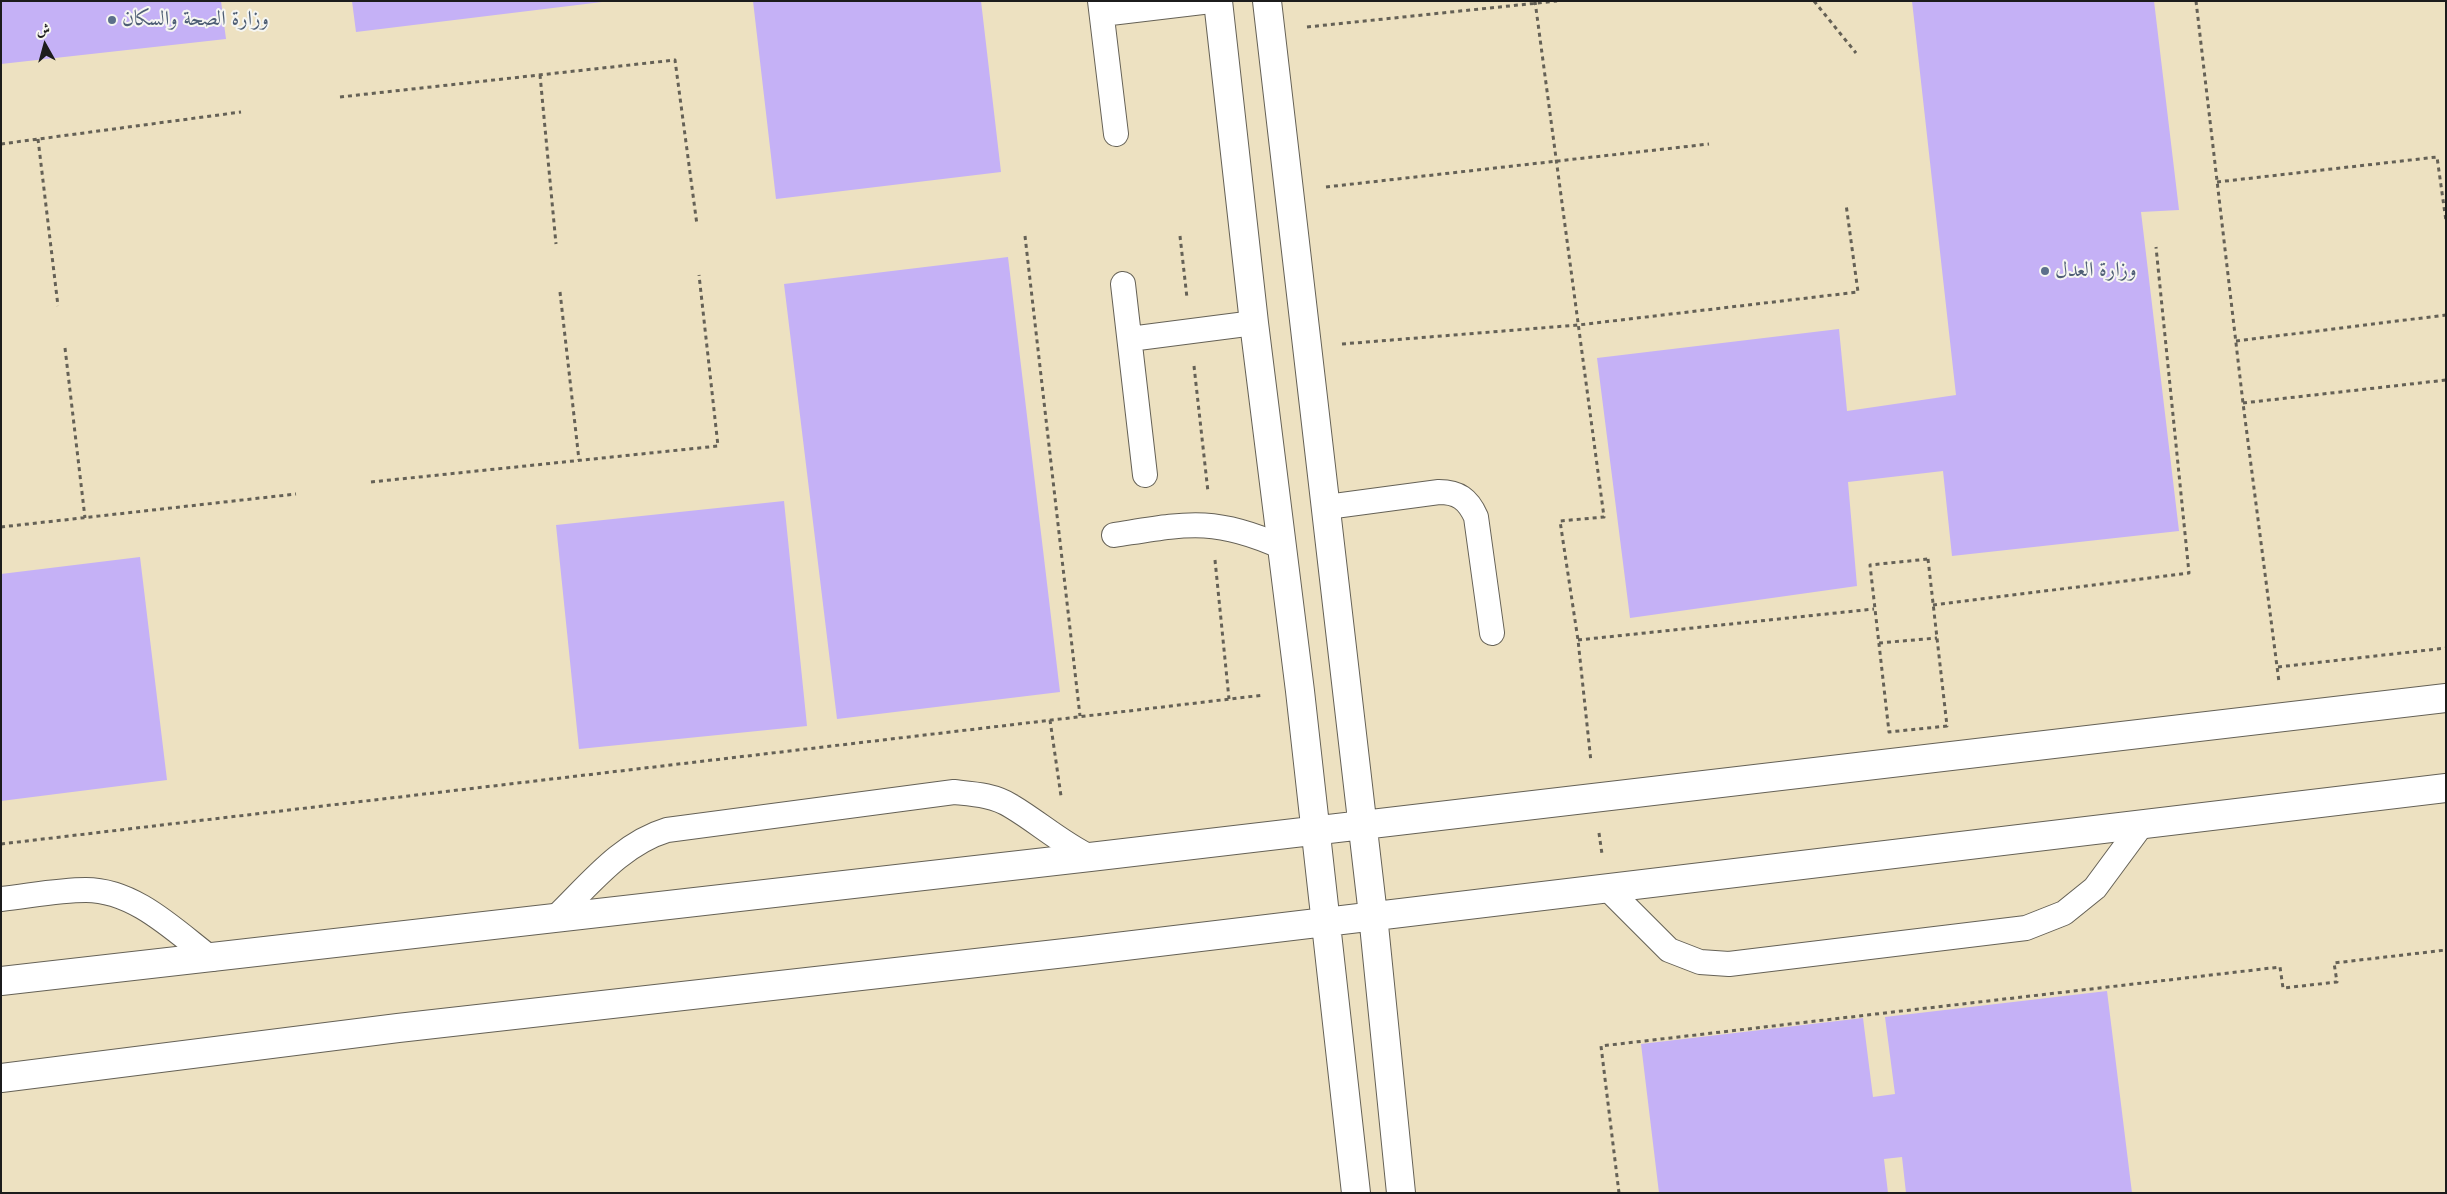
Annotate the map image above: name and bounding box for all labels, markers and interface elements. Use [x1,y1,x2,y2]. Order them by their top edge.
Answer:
place label: وزارة الصحة والسكان [122,7,269,33]
marker: وزارة الصحة والسكان [106,14,118,26]
text: ش [35,19,51,40]
north arrow [20,20,70,70]
place label: وزارة العدل [2055,258,2137,284]
marker: وزارة العدل [2039,265,2051,277]

